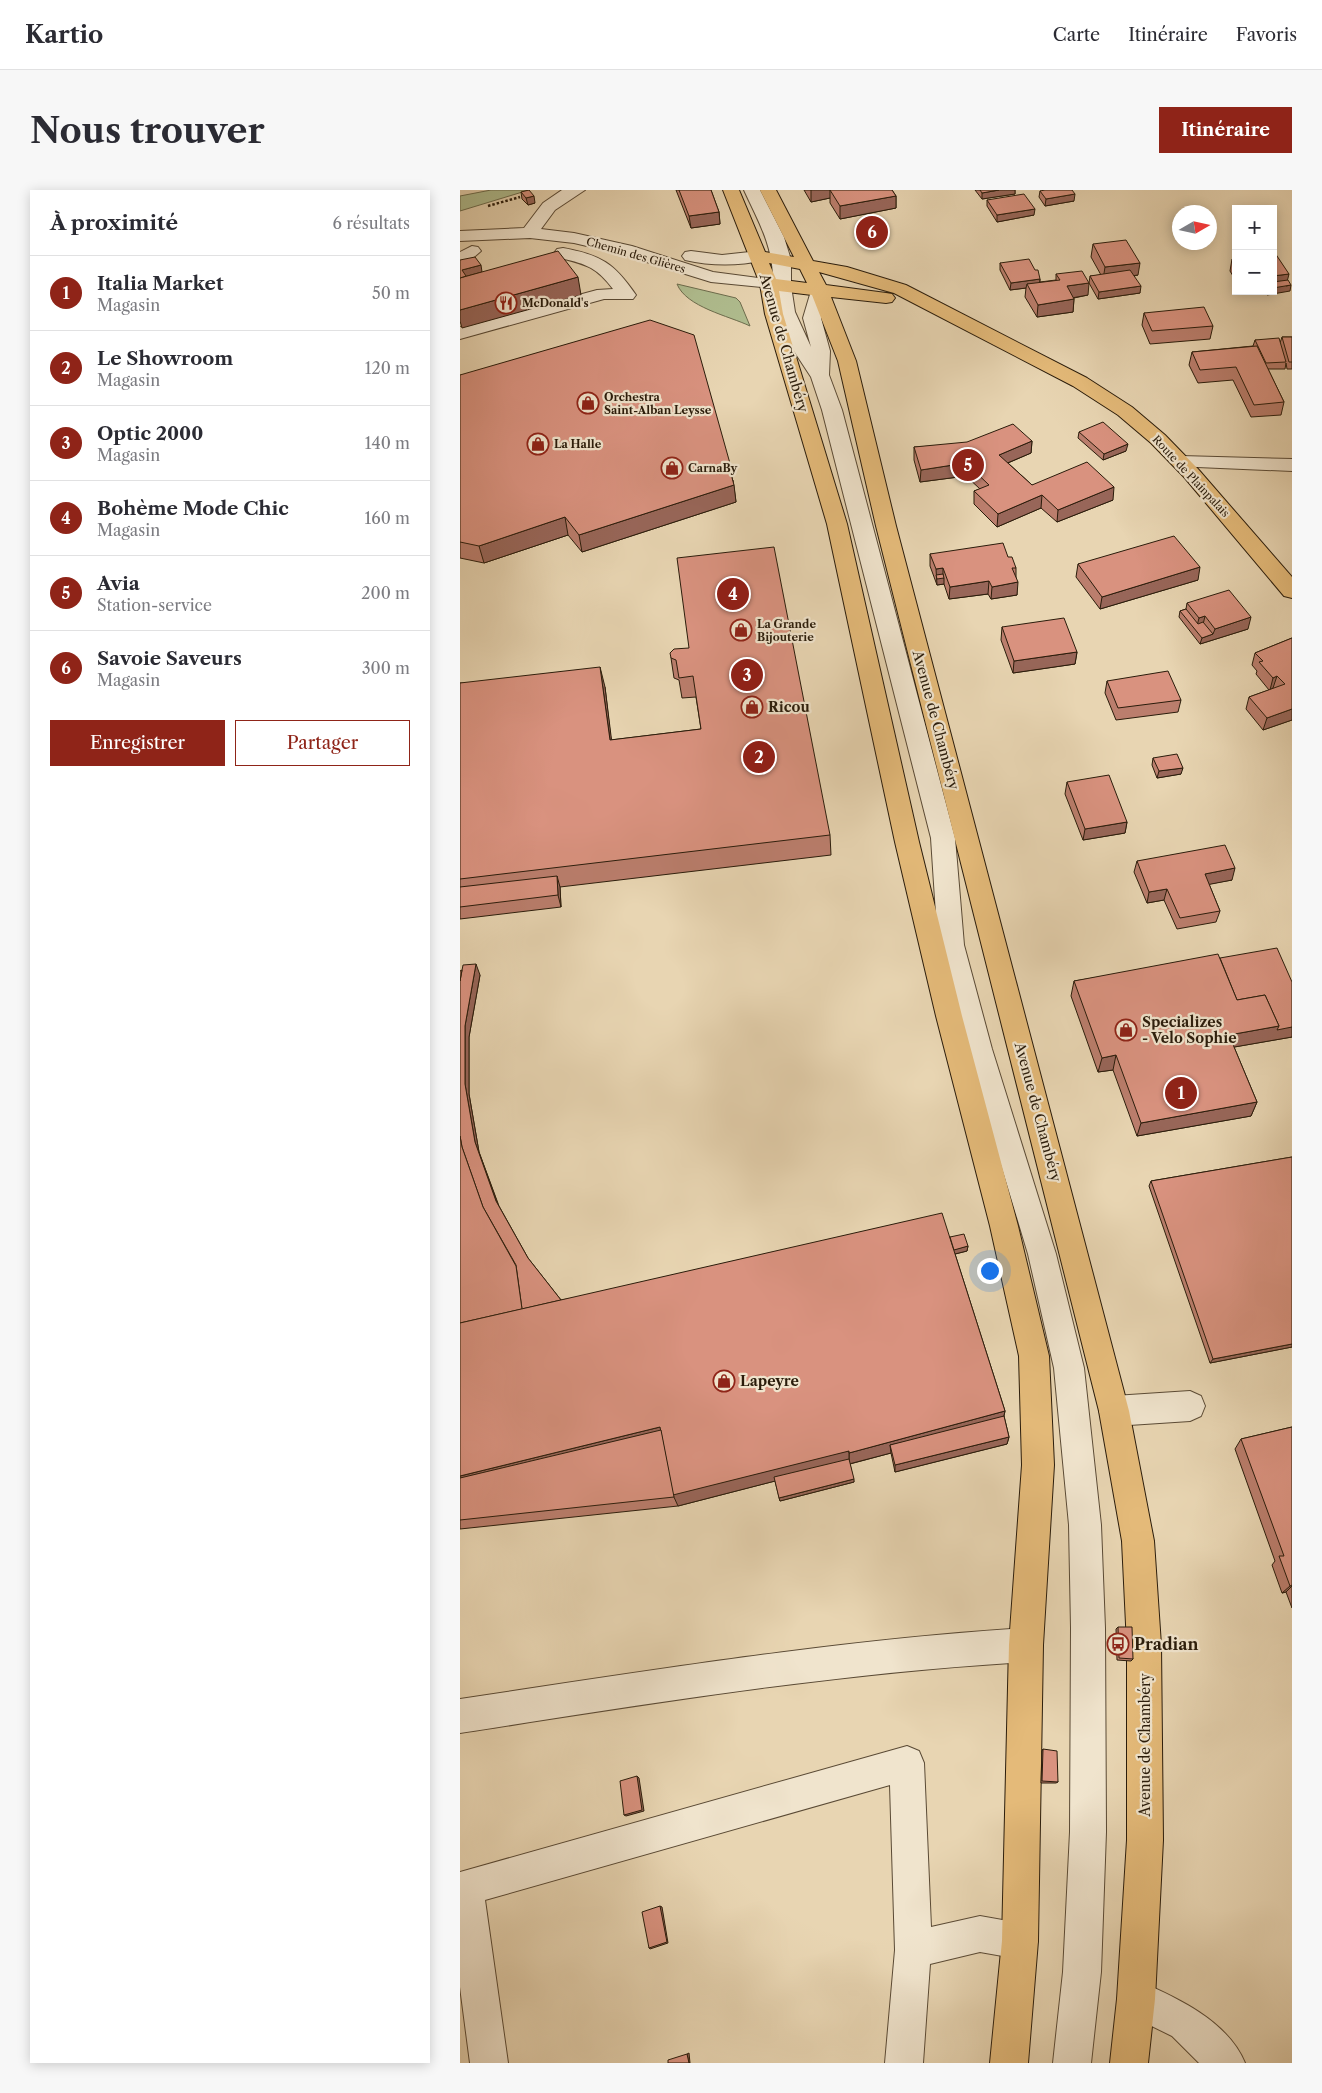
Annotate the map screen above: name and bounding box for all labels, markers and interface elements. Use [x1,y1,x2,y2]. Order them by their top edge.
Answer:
text: Kartio [25,20,103,49]
text: Carte [1053,24,1100,46]
text: Itinéraire [1128,24,1208,46]
text: Favoris [1236,24,1297,46]
button: Itinéraire [1159,107,1292,153]
text: Nous trouver [30,109,265,152]
north arrow [1172,205,1217,250]
map controls [1232,205,1277,295]
button: + [1232,205,1277,250]
text: À proximité [50,210,178,235]
text: 6 résultats [333,213,410,233]
pin: 6 [856,213,888,251]
street label: Chemin des Glières [585,234,687,276]
button: − [1232,250,1277,295]
street label: Avenue de Chambéry [755,271,812,415]
text: Italia Market [97,272,224,295]
text: 1 [62,283,70,303]
text: 50 m [372,283,410,303]
restaurant icon: McDonald's [494,291,518,315]
text: Magasin [97,295,160,315]
place label: McDonald's [522,296,589,310]
text: Le Showroom [97,347,233,370]
text: 2 [61,358,71,378]
text: 120 m [365,358,410,378]
text: Magasin [97,370,160,390]
place label: Orchestra Saint-Alban Leysse [604,390,712,417]
shop icon: Orchestra Saint-Alban Leysse [576,391,600,415]
text: Optic 2000 [97,422,203,445]
shop icon: La Halle [526,432,550,456]
street label: Route de Plainpalais [1150,432,1233,520]
text: 3 [61,433,71,453]
text: 140 m [365,433,410,453]
place label: La Halle [554,437,602,451]
text: Magasin [97,445,160,465]
pin: 5 [952,446,984,484]
shop icon: CarnaBy [660,456,684,480]
place label: CarnaBy [688,461,738,475]
text: Bohème Mode Chic [97,497,289,520]
text: 4 [61,508,71,528]
text: 160 m [365,508,410,528]
text: Magasin [97,520,160,540]
text: Avia [97,572,140,595]
pin: 4 [717,575,749,613]
text: 5 [62,583,70,603]
text: 200 m [361,583,410,603]
text: Station-service [97,595,212,615]
place label: La Grande Bijouterie [757,617,816,644]
shop icon: La Grande Bijouterie [729,618,753,642]
text: Savoie Saveurs [97,647,242,670]
street label: Avenue de Chambéry [908,647,963,792]
pin: 3 [731,656,763,694]
text: 6 [61,658,71,678]
text: 300 m [362,658,410,678]
text: Magasin [97,670,160,690]
shop icon: Ricou [740,695,764,719]
place label: Ricou [768,698,810,716]
button: Enregistrer [50,720,225,766]
button: Partager [235,720,410,766]
pin: 2 [743,738,775,776]
place label: Specializes - Velo Sophie [1142,1013,1237,1047]
shop icon: Specializes - Velo Sophie [1114,1018,1138,1042]
street label: Avenue de Chambéry [1010,1039,1065,1184]
pin: 1 [1165,1074,1197,1112]
your location [977,1258,1003,1284]
shop icon: Lapeyre [712,1369,736,1393]
place label: Lapeyre [740,1372,799,1390]
bus stop icon: Pradian [1106,1632,1130,1656]
place label: Pradian [1134,1634,1199,1654]
street label: Avenue de Chambéry [1136,1673,1154,1818]

